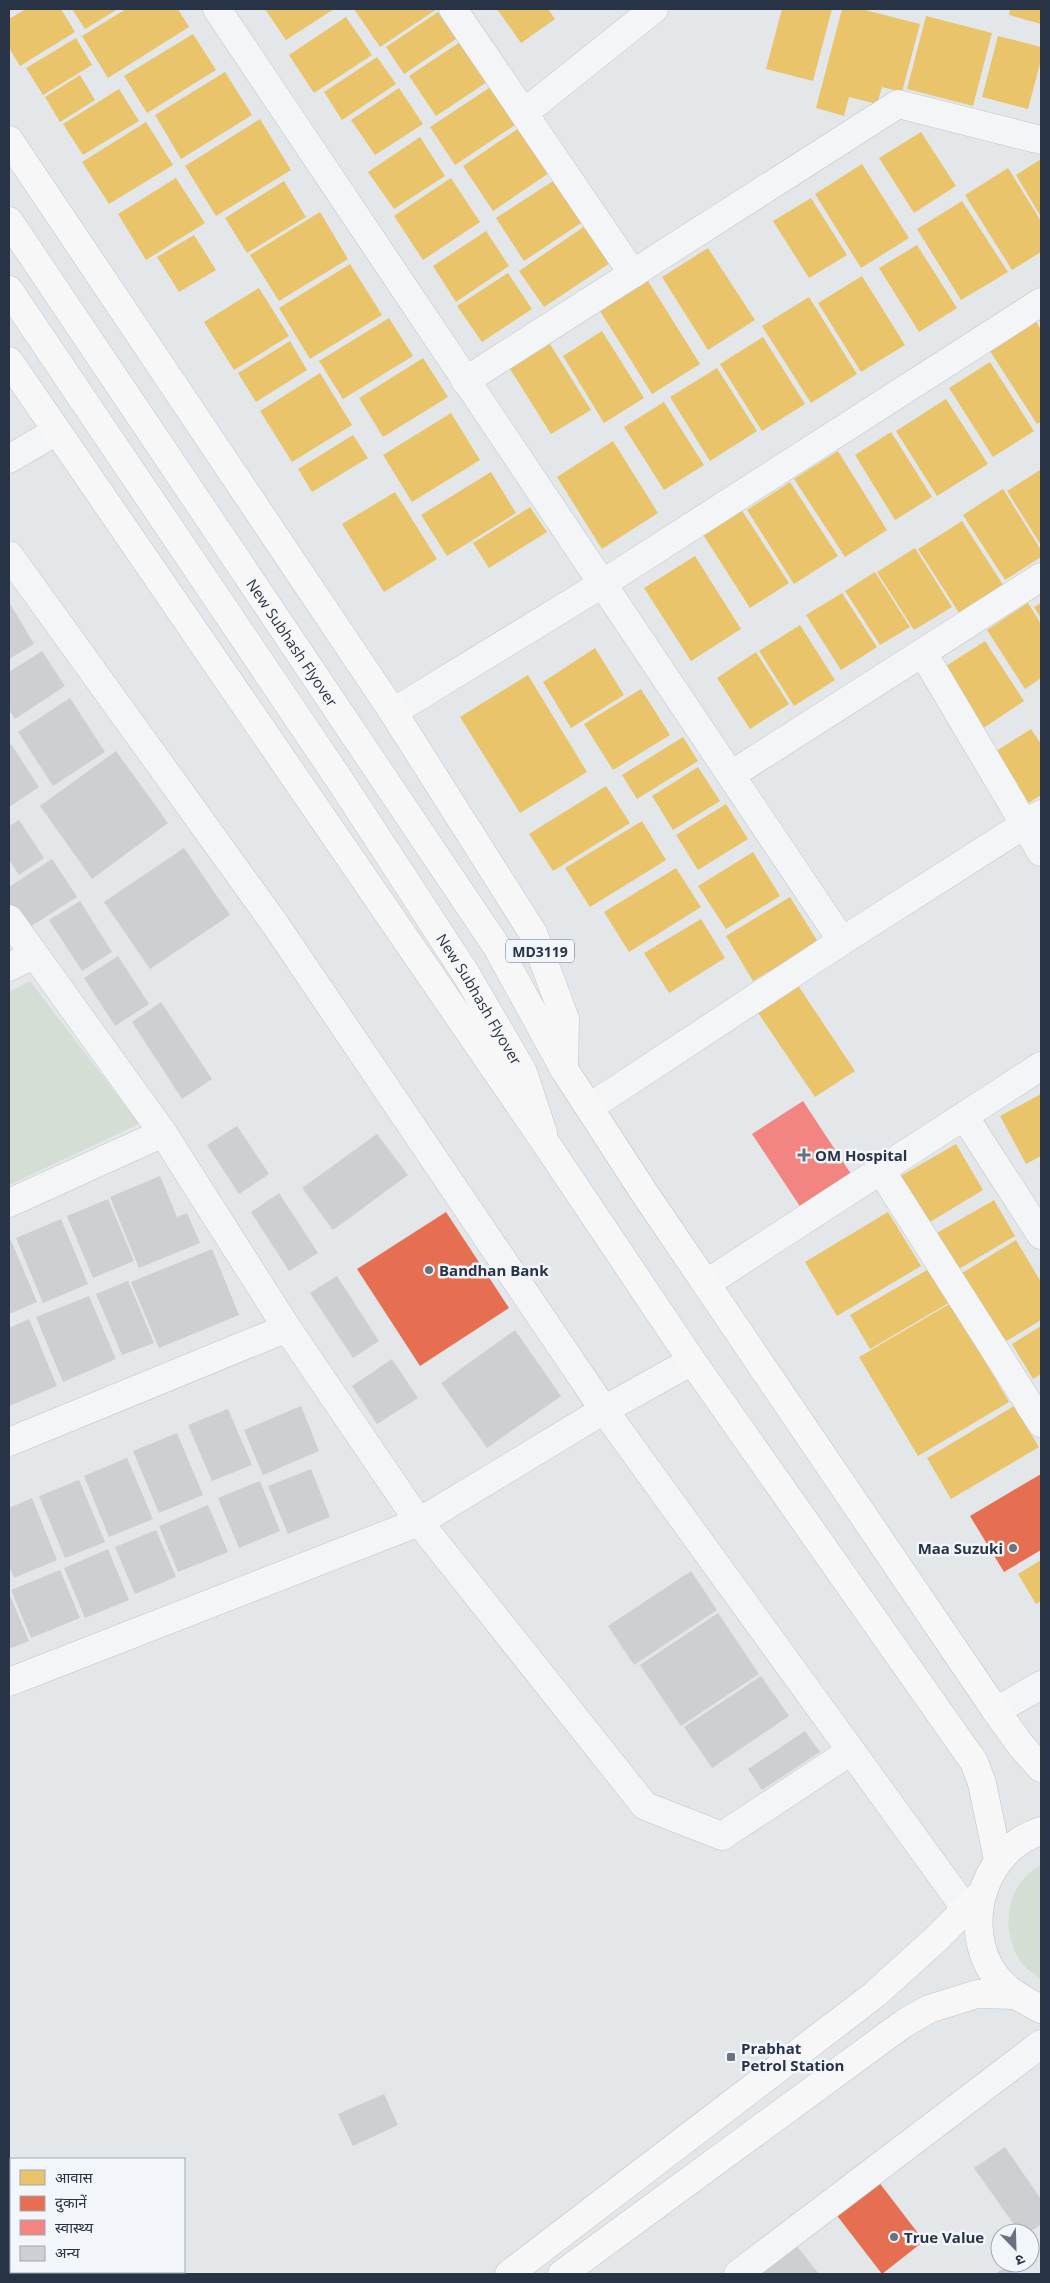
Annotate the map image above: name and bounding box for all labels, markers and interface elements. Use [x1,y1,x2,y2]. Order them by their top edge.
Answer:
street label: New Subhash Flyover [242,575,342,710]
street label: New Subhash Flyover [432,930,527,1068]
road number: MD3119 [506,939,574,962]
place label: OM Hospital [815,1145,907,1165]
marker: OM Hospital [797,1148,811,1162]
place label: Bandhan Bank [439,1260,549,1280]
marker: Bandhan Bank [423,1264,435,1276]
place label: Maa Suzuki [918,1538,1003,1558]
marker: Maa Suzuki [1007,1542,1019,1554]
place label: Prabhat Petrol Station [741,2038,844,2075]
marker: Prabhat Petrol Station [725,2051,737,2063]
legend [10,2158,185,2273]
text: आवास [55,2167,94,2187]
text: दुकानें [55,2192,87,2213]
text: स्वास्थ्य [55,2217,93,2237]
north arrow [990,2223,1040,2273]
place label: True Value [904,2227,984,2247]
marker: True Value [888,2231,900,2243]
text: अन्य [55,2242,80,2262]
text: उ [1012,2250,1028,2271]

